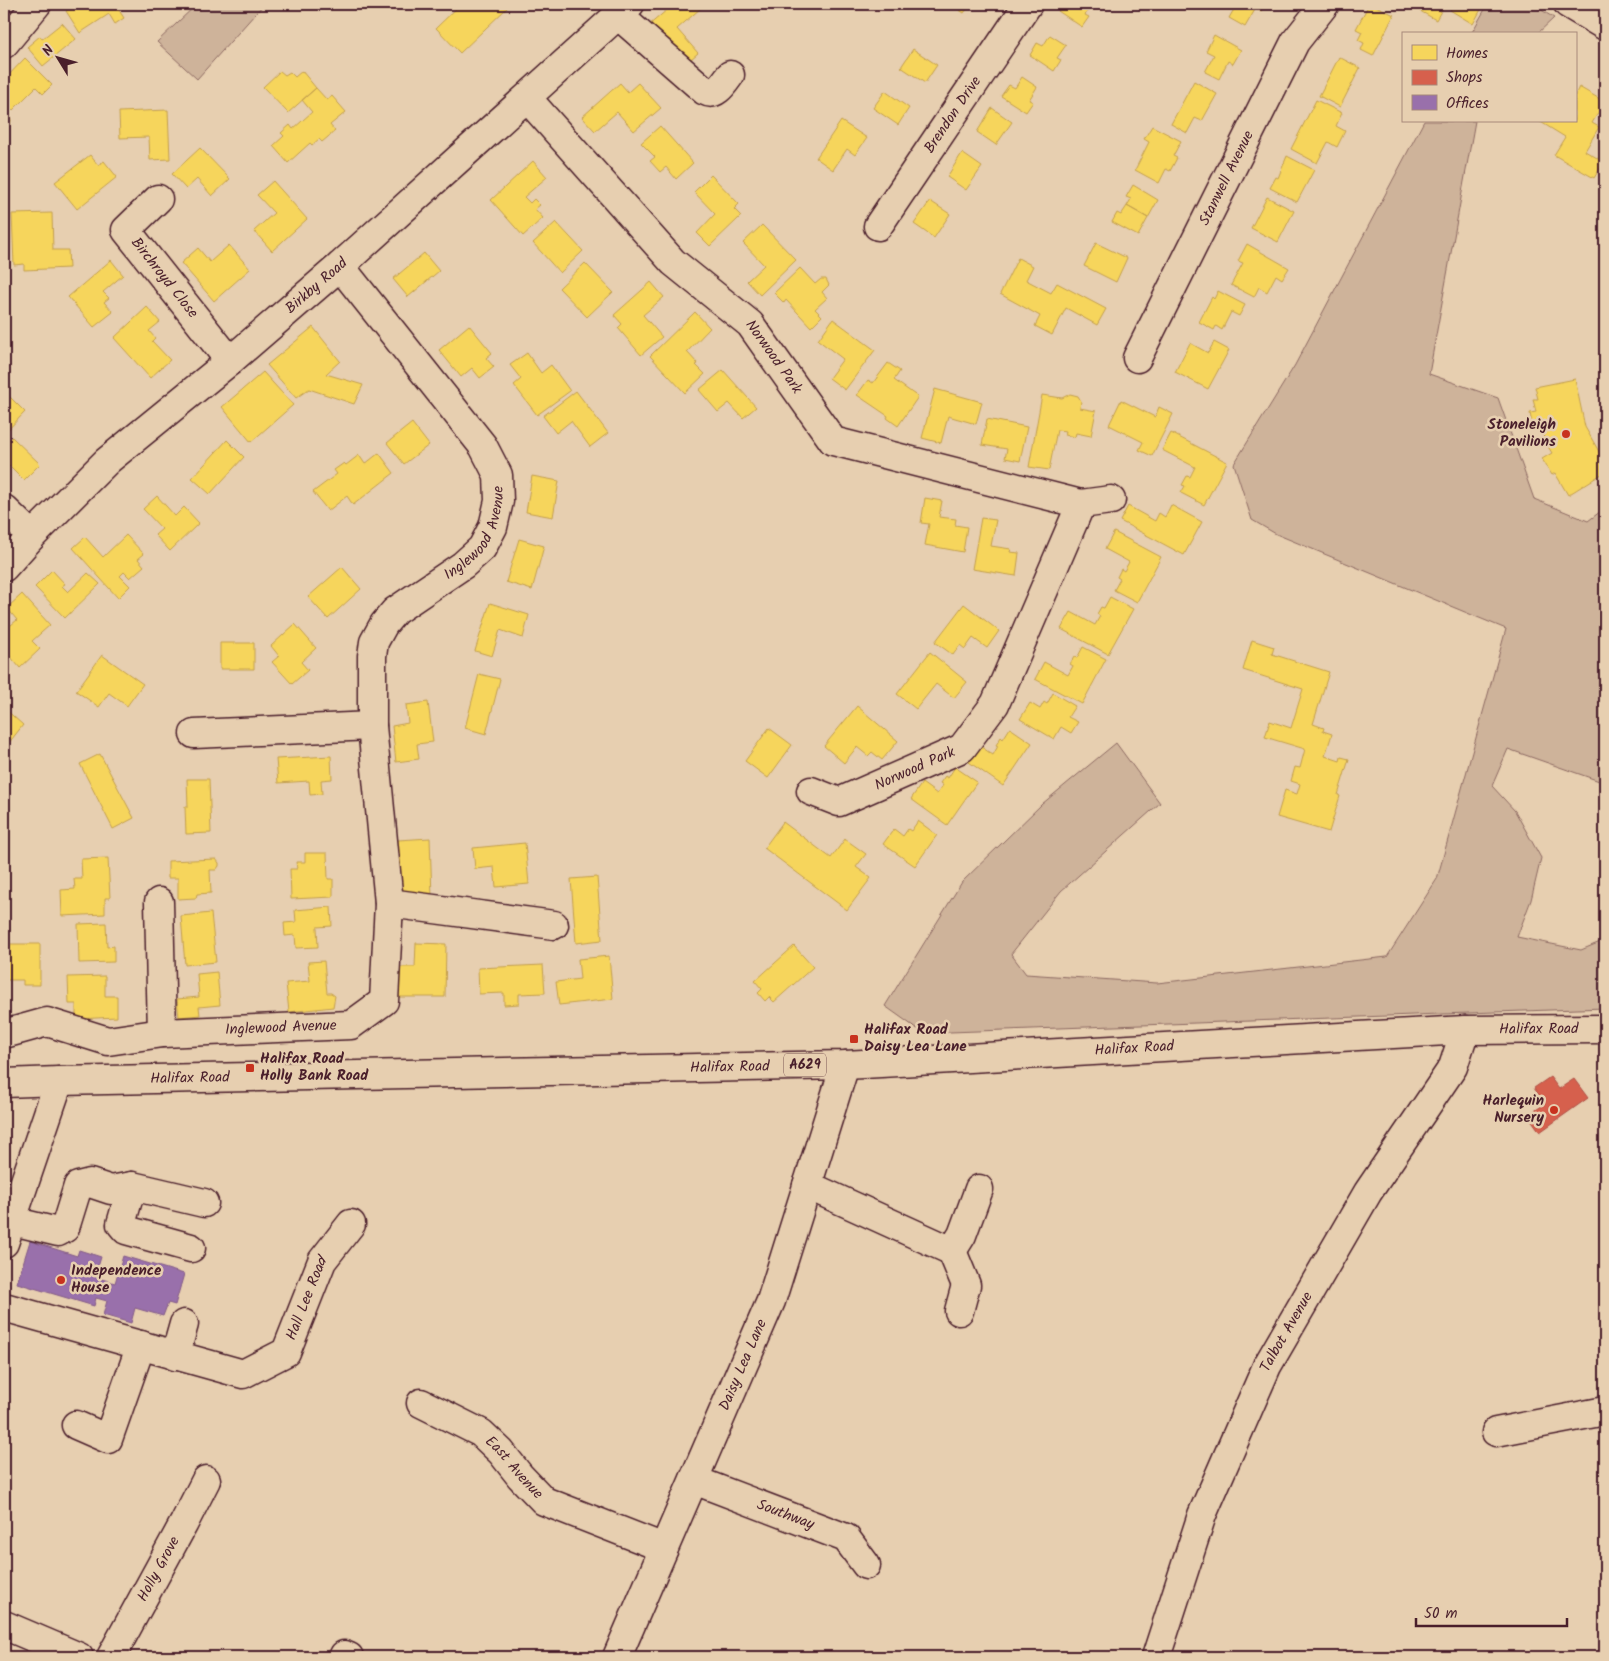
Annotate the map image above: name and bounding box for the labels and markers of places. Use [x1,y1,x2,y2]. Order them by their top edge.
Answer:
place label: Stoneleigh Pavilions [1488,413,1556,454]
marker: Stoneleigh Pavilions [1560,428,1572,440]
place label: Halifax Road Daisy Lea Lane [864,1018,967,1059]
marker: Halifax Road Daisy Lea Lane [848,1033,860,1045]
place label: Halifax Road Holly Bank Road [260,1047,369,1088]
marker: Halifax Road Holly Bank Road [244,1062,256,1074]
place label: Harlequin Nursery [1483,1089,1544,1130]
marker: Harlequin Nursery [1548,1104,1560,1116]
place label: Independence House [71,1259,162,1300]
marker: Independence House [55,1274,67,1286]

